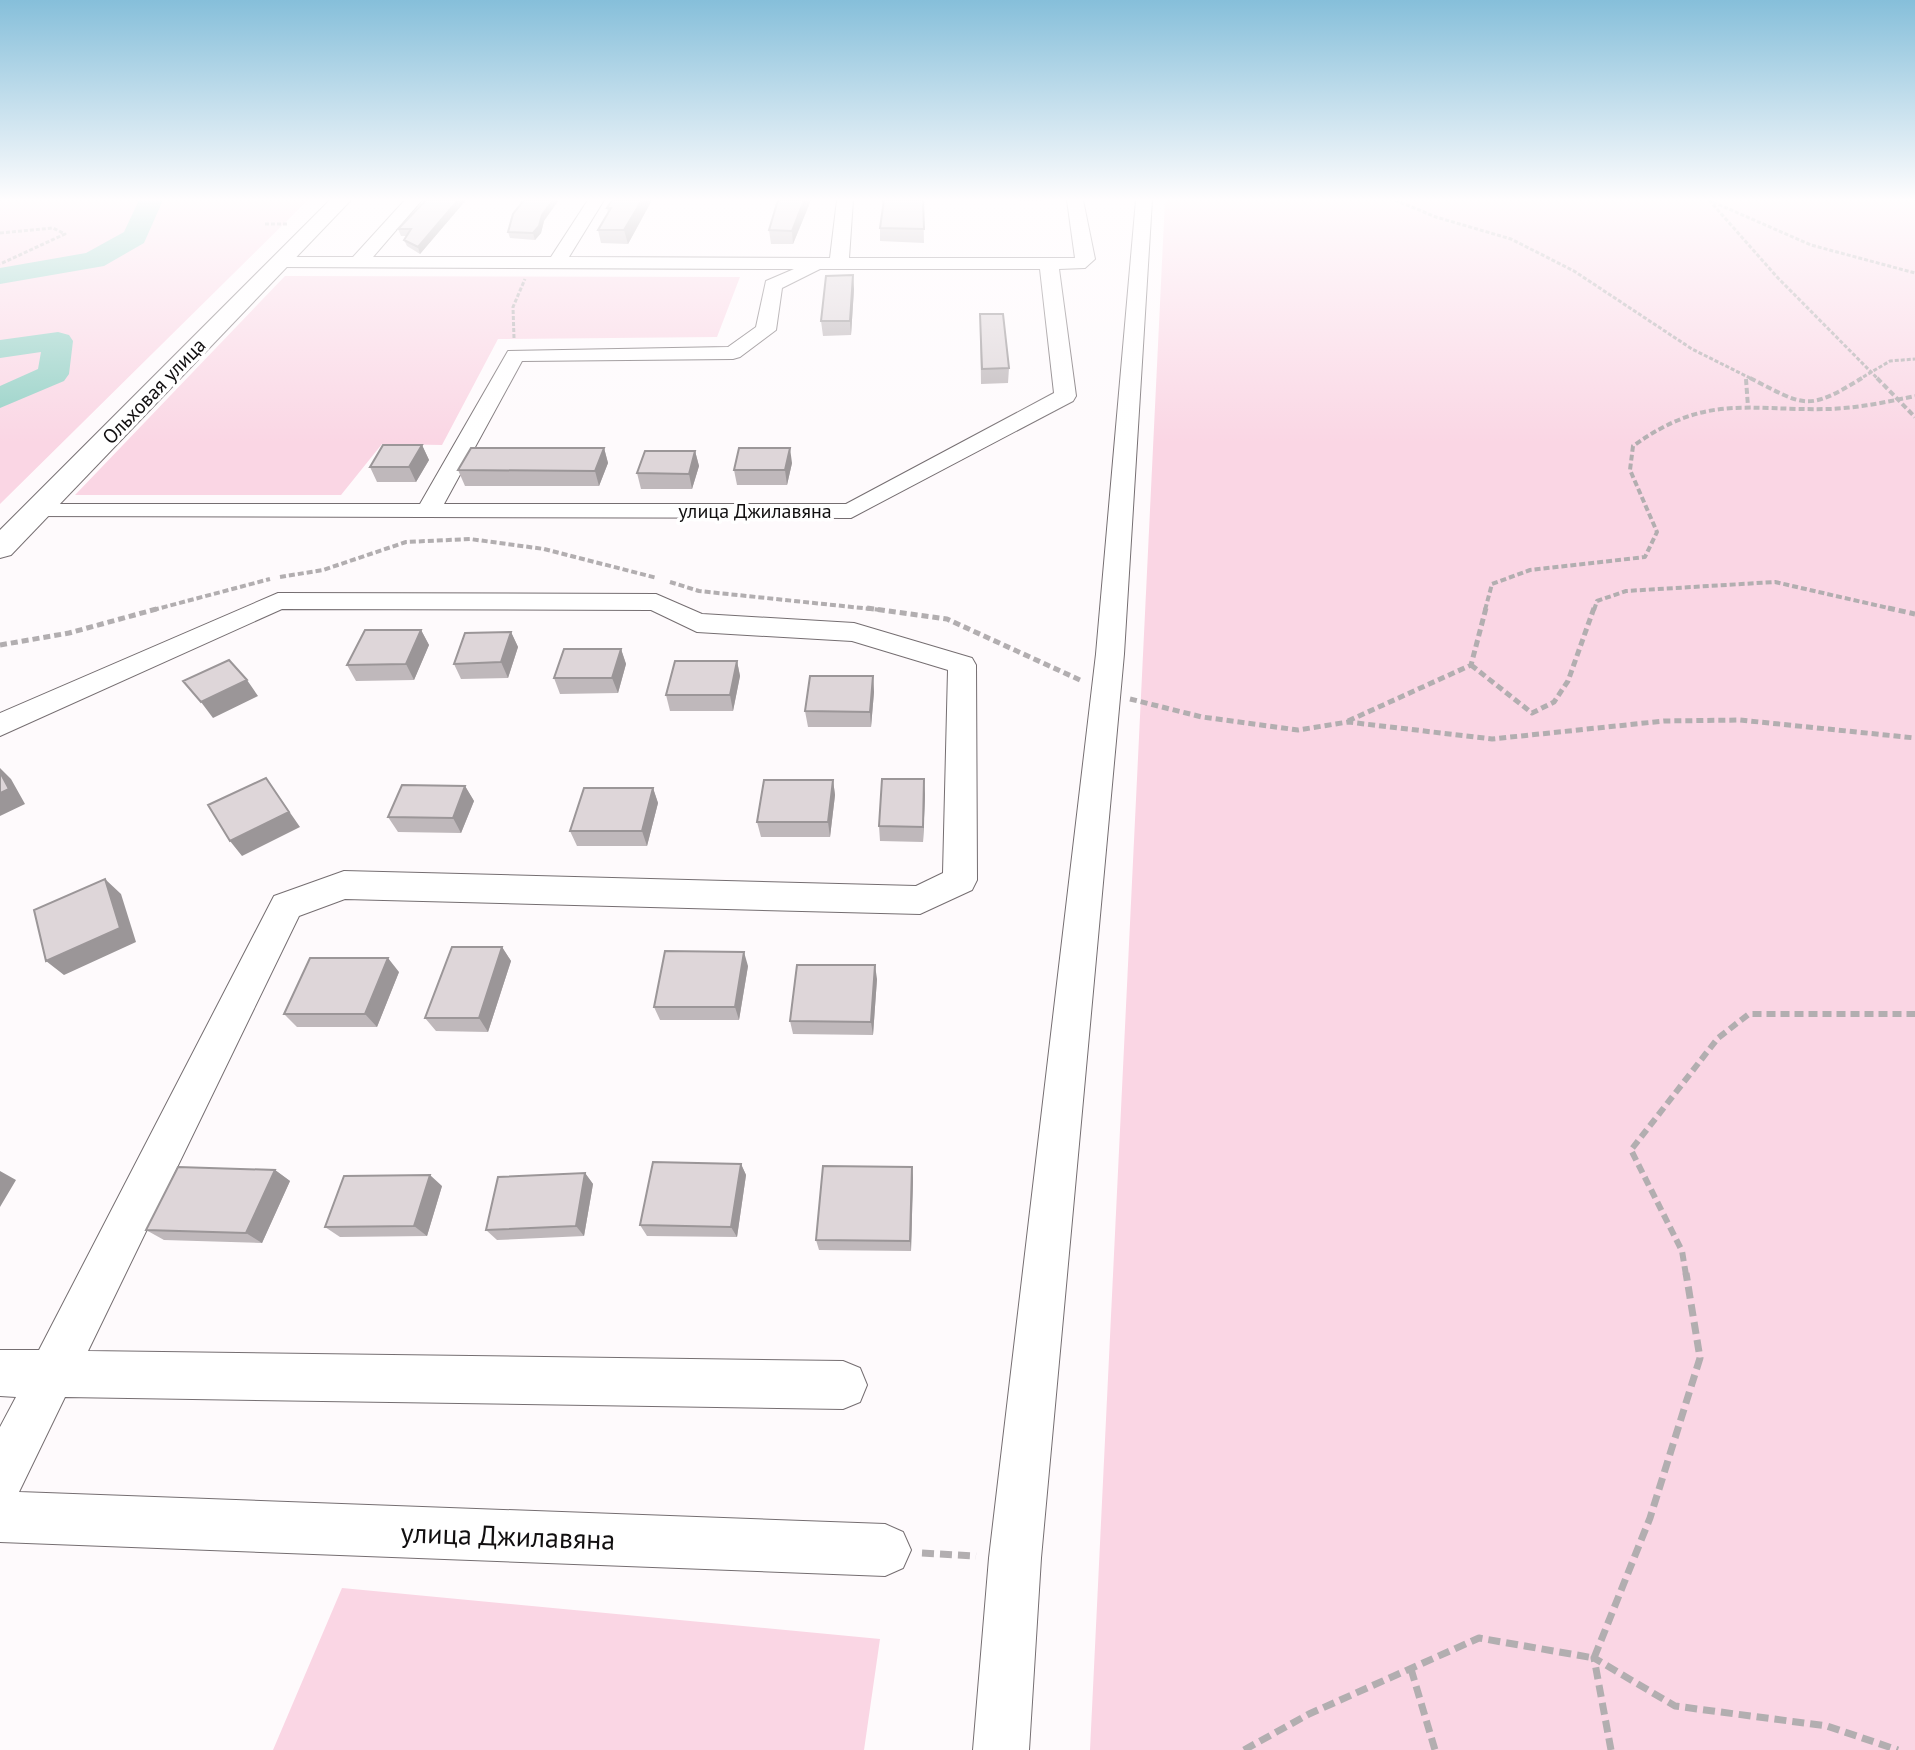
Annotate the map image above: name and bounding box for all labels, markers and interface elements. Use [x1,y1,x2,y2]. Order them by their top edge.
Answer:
street label: Ольховая улица [97,332,211,450]
street label: улица Джилавяна [678,498,832,524]
street label: улица Джилавяна [400,1513,616,1558]

